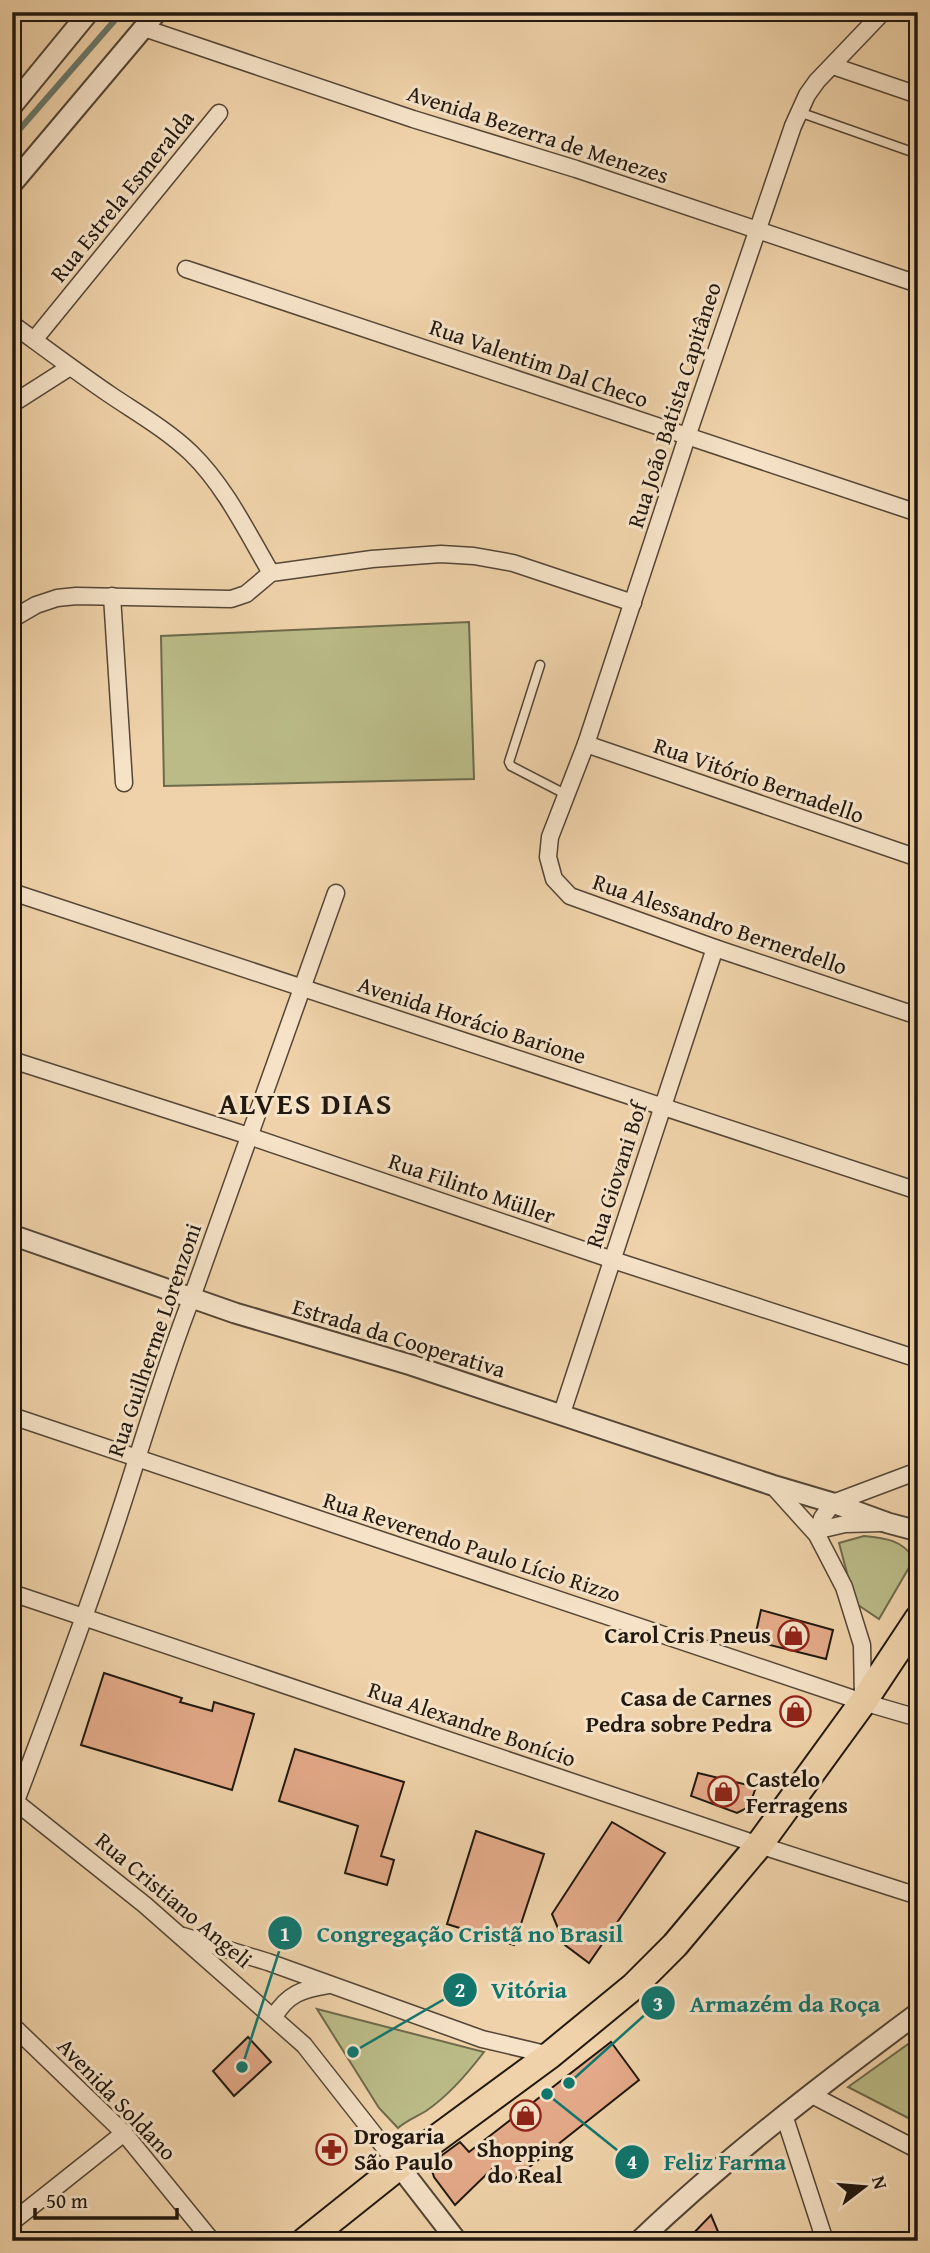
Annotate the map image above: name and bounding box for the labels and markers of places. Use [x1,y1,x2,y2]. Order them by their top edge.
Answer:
place label: Carol Cris Pneus [605,1618,771,1651]
shop icon: Carol Cris Pneus [777,1618,811,1652]
place label: Casa de Carnes Pedra sobre Pedra [586,1681,772,1740]
shop icon: Casa de Carnes Pedra sobre Pedra [778,1694,812,1728]
place label: Castelo Ferragens [746,1762,848,1821]
shop icon: Castelo Ferragens [706,1775,740,1809]
callout: Congregação Cristã no Brasil [268,1911,637,1956]
callout: Vitória [442,1967,581,2012]
callout: Armazém da Roça [641,1981,894,2026]
shop icon: Shopping do Real [508,2098,542,2132]
place label: Drogaria São Paulo [354,2119,453,2178]
pharmacy icon: Drogaria São Paulo [314,2132,348,2166]
place label: Shopping do Real [477,2132,574,2191]
callout: Feliz Farma [615,2139,800,2184]

